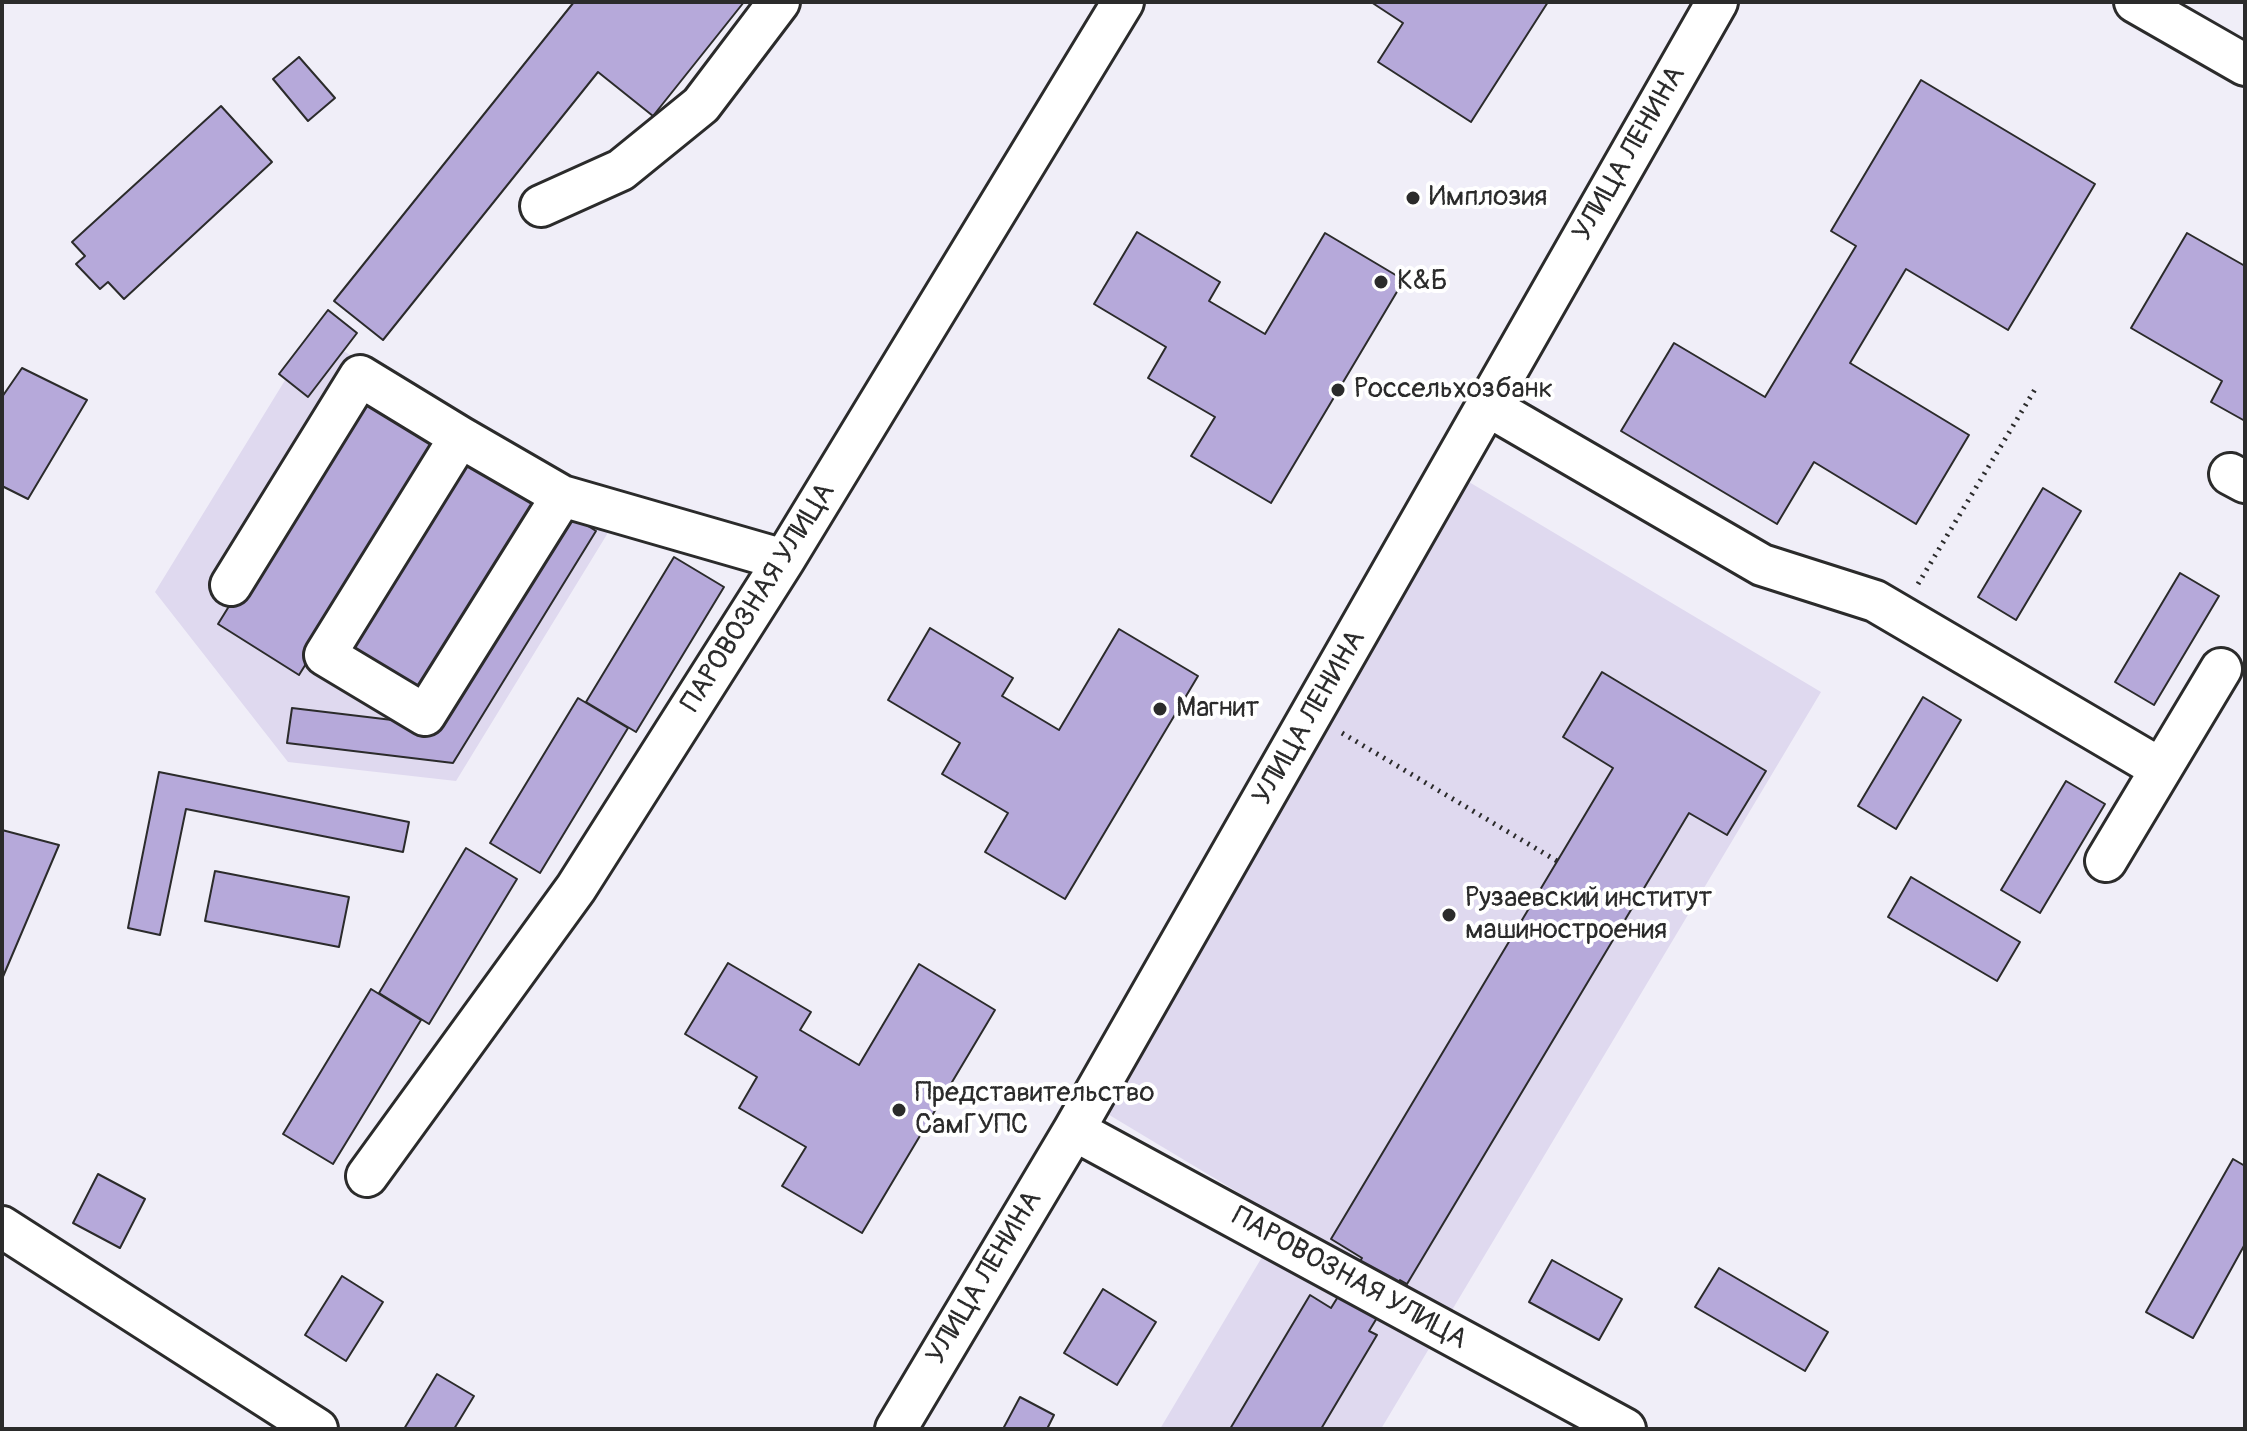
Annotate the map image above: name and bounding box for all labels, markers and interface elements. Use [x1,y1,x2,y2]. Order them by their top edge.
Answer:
street label: УЛИЦА ЛЕНИНА [1566,61,1694,247]
place label: Имплозия [1429,181,1547,215]
marker: Имплозия [1404,189,1422,207]
place label: К&Б [1397,265,1447,299]
marker: К&Б [1372,273,1390,291]
place label: Россельхозбанк [1354,373,1553,407]
marker: Россельхозбанк [1329,381,1347,399]
street label: ПАРОВОЗНАЯ УЛИЦА [675,477,843,719]
street label: УЛИЦА ЛЕНИНА [1246,625,1374,811]
place label: Магнит [1176,692,1259,726]
marker: Магнит [1151,700,1169,718]
place label: Рузаевский институт машиностроения [1465,882,1712,948]
marker: Рузаевский институт машиностроения [1440,906,1458,924]
place label: Представительство СамГУПС [915,1077,1155,1143]
marker: Представительство СамГУПС [890,1101,908,1119]
street label: УЛИЦА ЛЕНИНА [920,1185,1050,1371]
street label: ПАРОВОЗНАЯ УЛИЦА [1226,1200,1472,1358]

